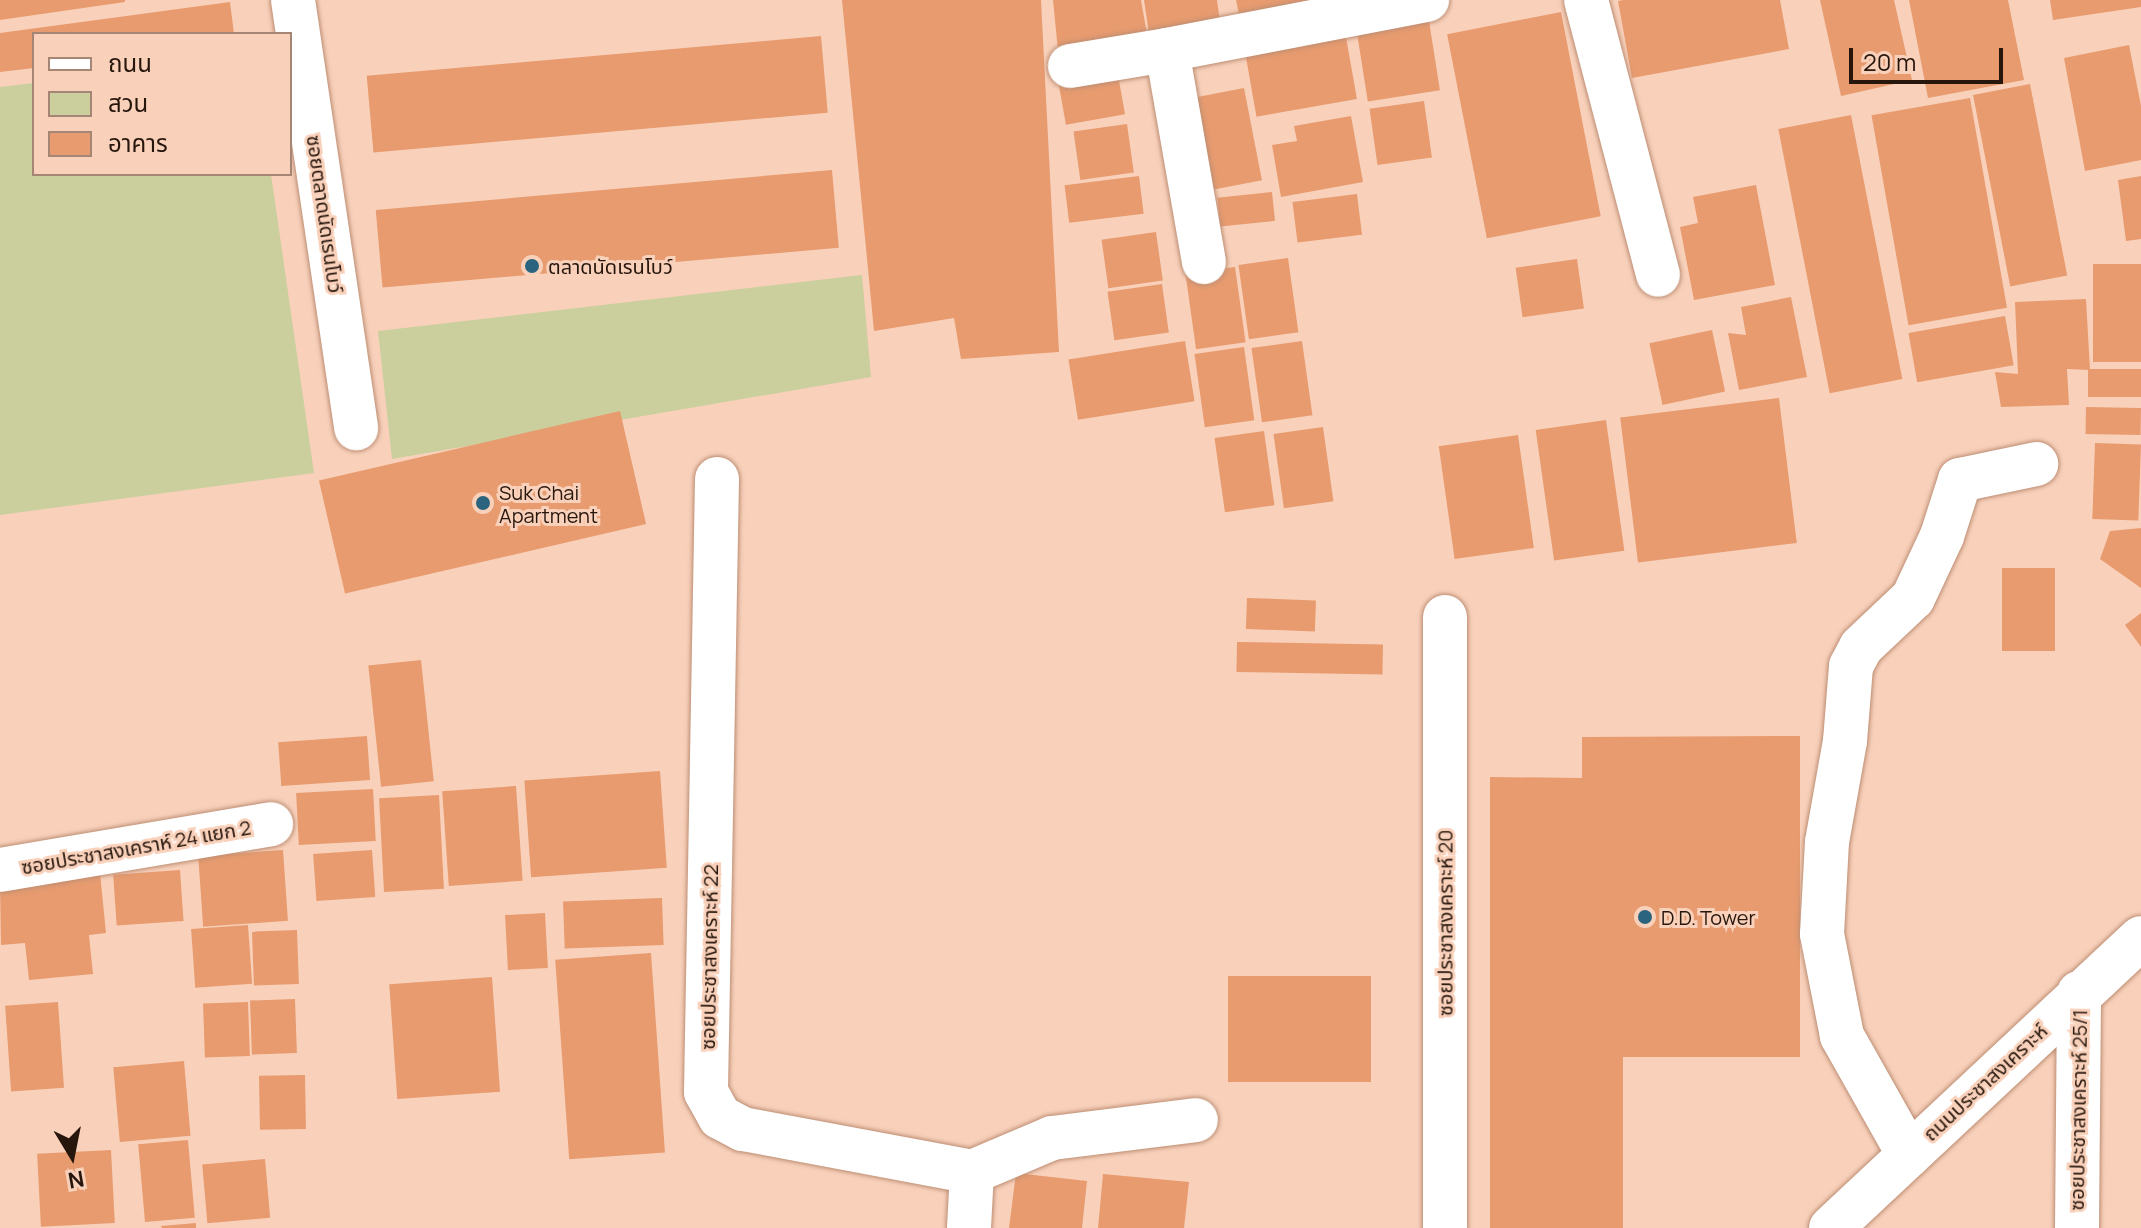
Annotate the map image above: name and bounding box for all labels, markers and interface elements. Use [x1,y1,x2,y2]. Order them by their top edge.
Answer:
legend [32,32,292,176]
scale bar [1853,32,2007,82]
text: 20 m [1863,45,1916,78]
text: ถนน [108,46,152,79]
text: สวน [108,86,148,119]
text: อาคาร [108,126,168,159]
street label: ซอยตลาดนัดเรนโบว์ [302,133,348,295]
place label: ตลาดนัดเรนโบว์ [548,254,673,278]
marker: ตลาดนัดเรนโบว์ [523,257,541,275]
place label: Suk Chai Apartment [499,480,598,527]
marker: Suk Chai Apartment [474,494,492,512]
street label: ซอยประชาสงเคราห์ 24 แยก 2 [19,815,253,879]
street label: ซอยประชาสงเคราะห์ 20 [1433,830,1457,1016]
street label: ซอยประชาสงเคราะห์ 22 [695,864,723,1050]
place label: D.D. Tower [1661,905,1756,929]
marker: D.D. Tower [1636,908,1654,926]
street label: ซอยประชาสงเคราะห์ 25/1 [2064,1009,2092,1211]
street label: ถนนประชาสงเคราะห์ [1918,1018,2052,1146]
north arrow [32,1116,112,1196]
text: N [66,1163,87,1196]

